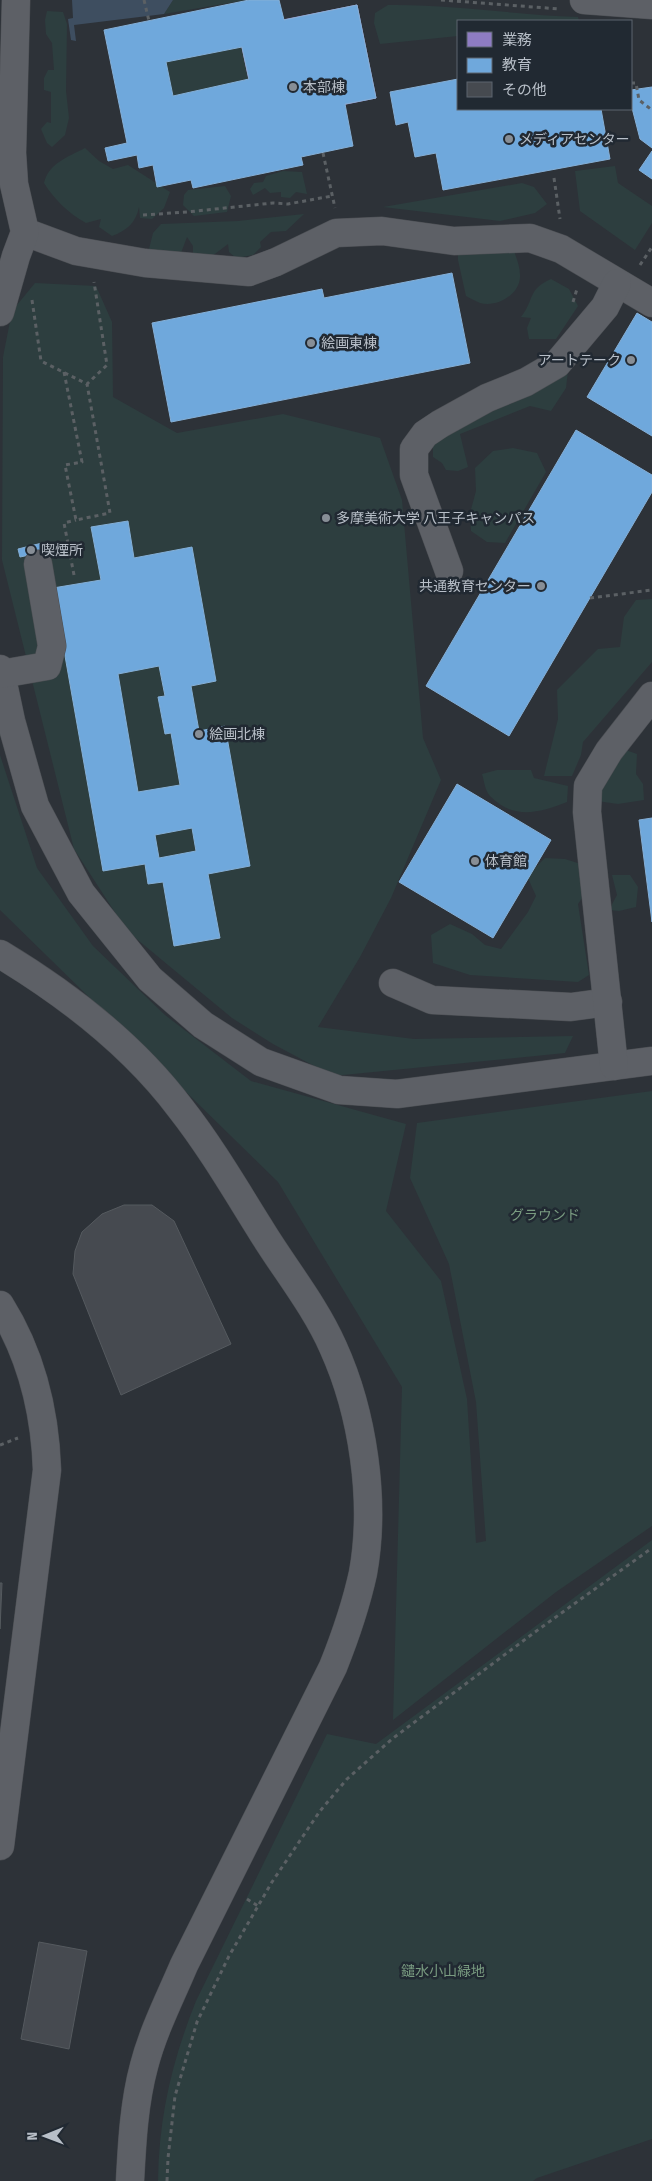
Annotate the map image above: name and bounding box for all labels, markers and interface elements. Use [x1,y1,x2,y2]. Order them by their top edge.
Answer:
legend [457,20,632,110]
text: 業務 [502,31,532,49]
text: 教育 [502,56,532,74]
place label: 本部棟 [303,79,345,96]
marker: 本部棟 [287,81,299,93]
text: その他 [502,81,547,99]
place label: メディアセンター [519,131,630,148]
marker: メディアセンター [503,133,515,145]
place label: 絵画東棟 [321,335,377,352]
marker: 絵画東棟 [305,337,317,349]
place label: アートテーク [538,352,621,369]
marker: アートテーク [625,354,637,366]
place label: 多摩美術大学 八王子キャンパス [336,510,535,527]
marker: 多摩美術大学 八王子キャンパス [320,512,332,524]
place label: 喫煙所 [41,542,83,559]
marker: 喫煙所 [25,544,37,556]
place label: 共通教育センター [419,578,531,595]
marker: 共通教育センター [535,580,547,592]
place label: 絵画北棟 [209,726,265,743]
marker: 絵画北棟 [193,728,205,740]
place label: 体育館 [485,853,527,870]
marker: 体育館 [469,855,481,867]
park label: グラウンド [510,1207,580,1224]
park label: 鑓水小山緑地 [401,1963,485,1980]
north arrow [20,2111,70,2161]
text: N [24,2132,41,2141]

